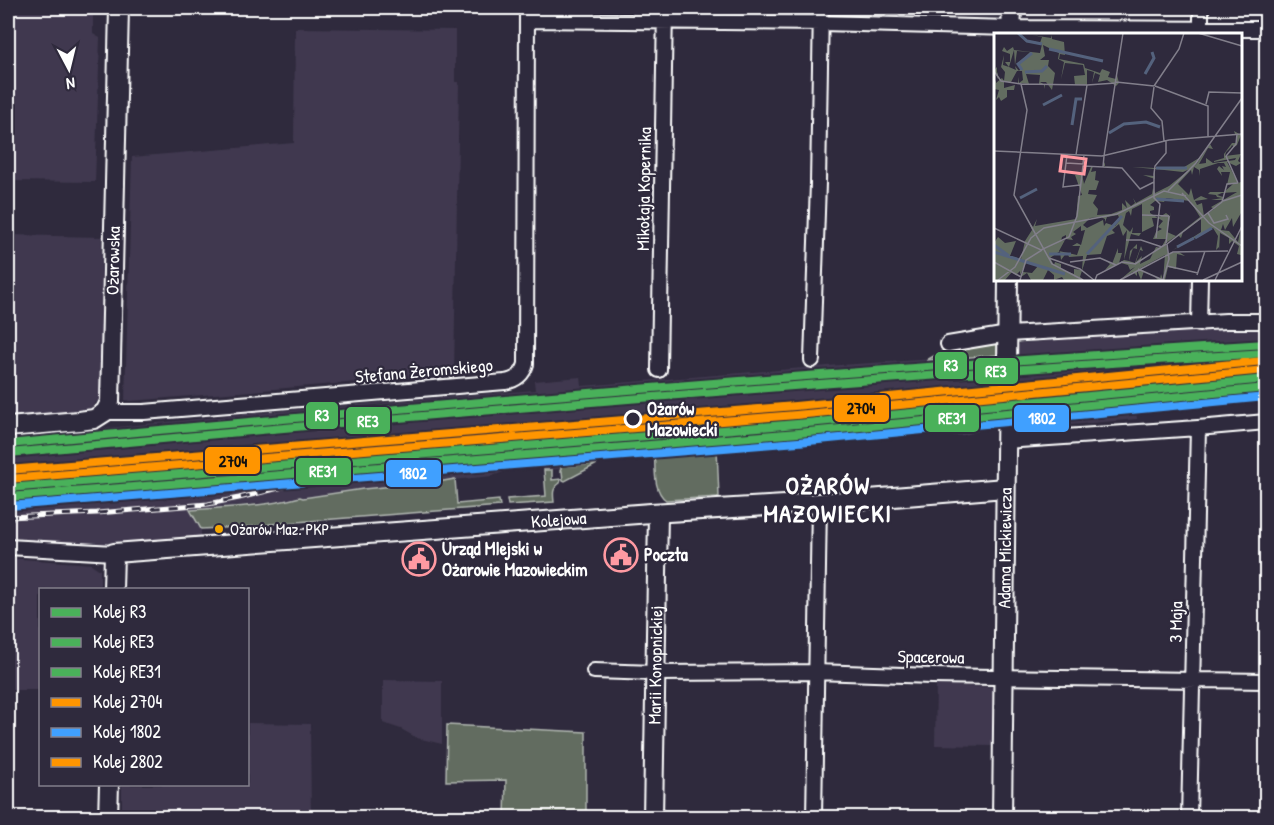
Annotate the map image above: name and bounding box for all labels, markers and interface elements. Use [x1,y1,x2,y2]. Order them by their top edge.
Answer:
inset map [994,33,1241,280]
north arrow [39,39,99,99]
text: N [65,72,76,95]
street label: Mikołaja Kopernika [630,127,657,251]
street label: Ożarowska [99,226,126,295]
line badge: R3 [934,351,968,380]
street label: Stefana Żeromskiego [354,352,494,389]
text: R3 [944,354,958,376]
line badge: RE3 [974,357,1019,385]
text: RE3 [985,360,1007,382]
line badge: 2704 [833,394,890,423]
place label: Ożarów Mazowiecki [647,396,718,442]
text: 2704 [847,397,875,419]
line badge: R3 [305,401,339,430]
text: R3 [315,404,329,426]
line badge: RE31 [924,404,980,433]
line badge: 1802 [1013,404,1070,433]
line badge: RE3 [345,406,391,435]
text: RE31 [938,407,966,429]
text: 1802 [1028,407,1056,429]
text: RE3 [357,410,379,432]
marker: Ożarów Mazowiecki [624,410,642,428]
line badge: 2704 [204,446,261,475]
text: 2704 [219,450,247,472]
line badge: RE31 [295,457,352,486]
line badge: 1802 [385,459,442,488]
text: RE31 [309,460,337,482]
text: 1802 [399,462,427,484]
district label: OŻARÓW MAZOWIECKI [764,469,892,529]
street label: Adama Mickiewicza [991,487,1018,609]
street label: Kolejowa [530,505,587,534]
place label: Ożarów Maz. PKP [230,518,329,540]
marker: Ożarów Maz. PKP [213,523,225,535]
place label: Urząd MIejski w Ożarowie Mazowieckim [442,536,588,582]
public building icon: Poczta [603,537,639,573]
public building icon: Urząd MIejski w Ożarowie Mazowieckim [401,541,437,577]
place label: Poczta [644,542,689,567]
legend [39,588,249,786]
text: Kolej R3 [93,599,146,624]
street label: 3 Maja [1163,601,1188,643]
street label: Marii Konopnickiej [642,605,668,725]
text: Kolej RE3 [93,629,154,654]
street label: Spacerowa [897,643,965,670]
text: Kolej RE31 [93,659,161,684]
text: Kolej 2704 [93,689,162,714]
text: Kolej 1802 [93,719,161,744]
text: Kolej 2802 [93,749,163,774]

